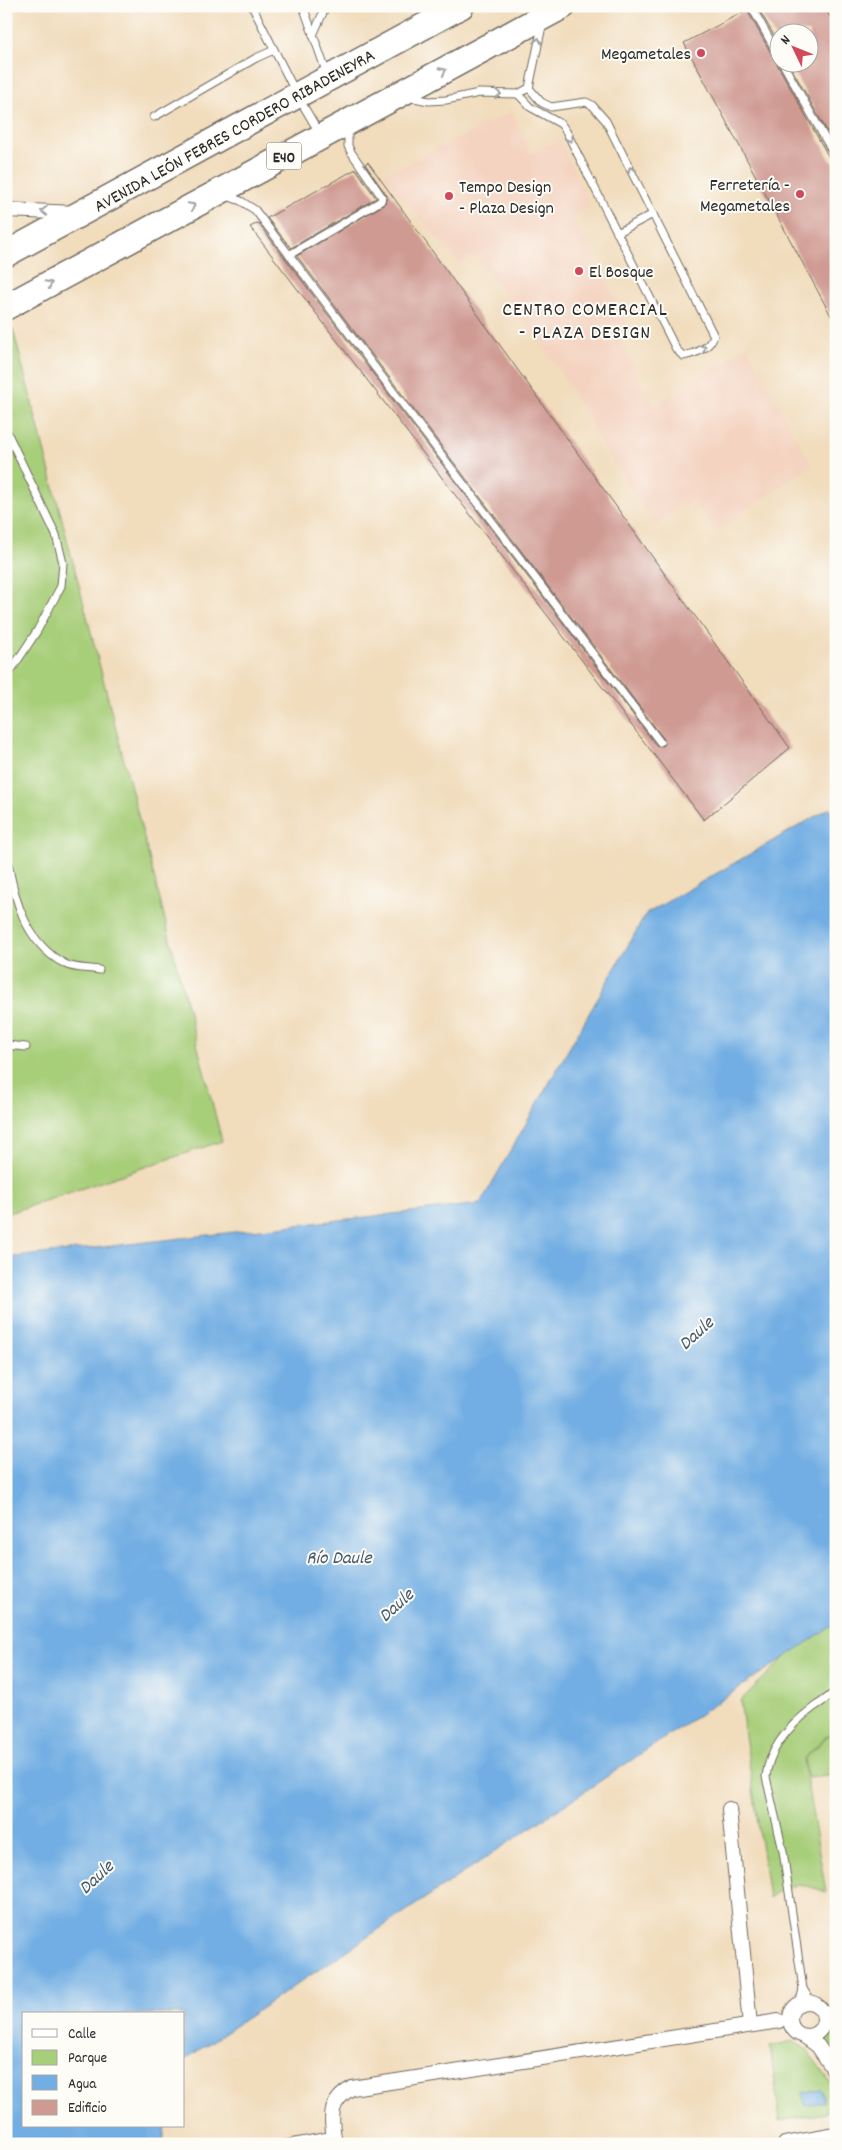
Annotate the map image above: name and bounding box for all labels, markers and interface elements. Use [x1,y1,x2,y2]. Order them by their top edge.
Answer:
north arrow [770,22,820,72]
text: N [776,31,796,50]
one-way arrow [533,37,543,46]
place label: Megametales [601,43,691,68]
street label: AVENIDA LEÓN FEBRES CORDERO RIBADENEYRA [90,44,380,220]
marker: Megametales [695,47,707,59]
one-way arrow [437,67,446,77]
one-way arrow [495,88,503,99]
one-way arrow [564,133,574,142]
road number: E40 [266,142,302,170]
one-way arrow [627,167,637,176]
place label: Ferretería - Megametales [700,174,790,220]
place label: Tempo Design - Plaza Design [459,176,554,222]
marker: Ferretería - Megametales [794,188,806,200]
marker: Tempo Design - Plaza Design [443,190,455,202]
one-way arrow [187,203,196,213]
one-way arrow [40,206,48,217]
place label: El Bosque [589,261,653,286]
marker: El Bosque [573,265,585,277]
one-way arrow [44,280,53,290]
district label: CENTRO COMERCIAL - PLAZA DESIGN [502,297,668,348]
one-way arrow [698,345,707,355]
water label: Daule [674,1310,722,1358]
water label: Río Daule [306,1546,373,1573]
water label: Daule [374,1582,422,1630]
water label: Daule [74,1854,122,1902]
legend [22,2012,185,2128]
text: Calle [68,2024,97,2046]
text: Parque [68,2048,108,2070]
text: Agua [68,2074,97,2096]
text: Edificio [68,2098,107,2120]

